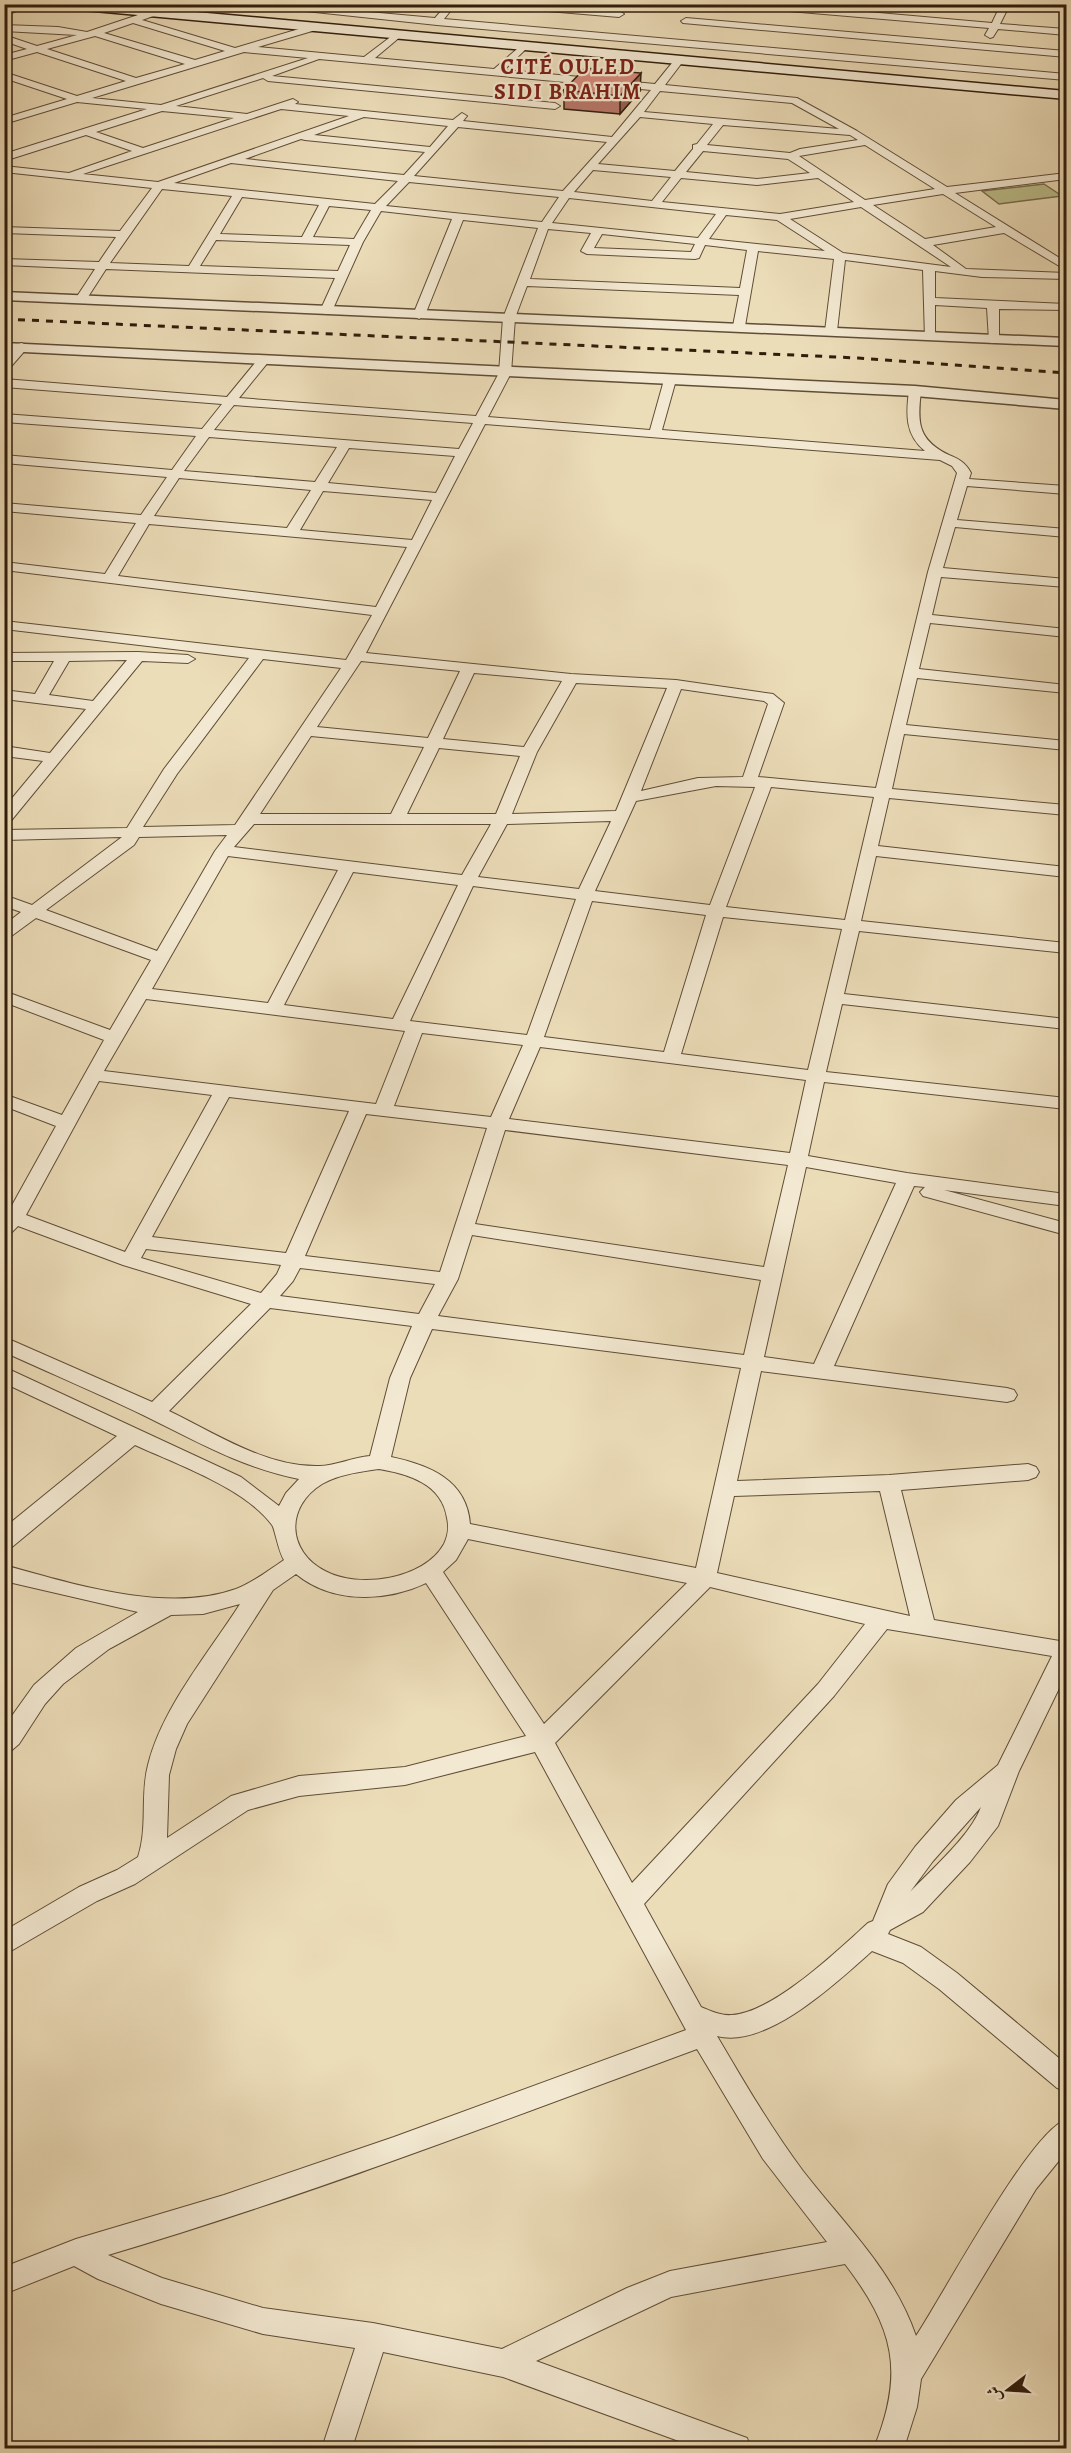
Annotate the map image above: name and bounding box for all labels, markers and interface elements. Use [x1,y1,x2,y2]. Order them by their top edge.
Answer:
district label: CITÉ OULED SIDI BRAHIM [494,52,642,107]
north arrow [978,2360,1038,2420]
text: ش [982,2383,1007,2405]

